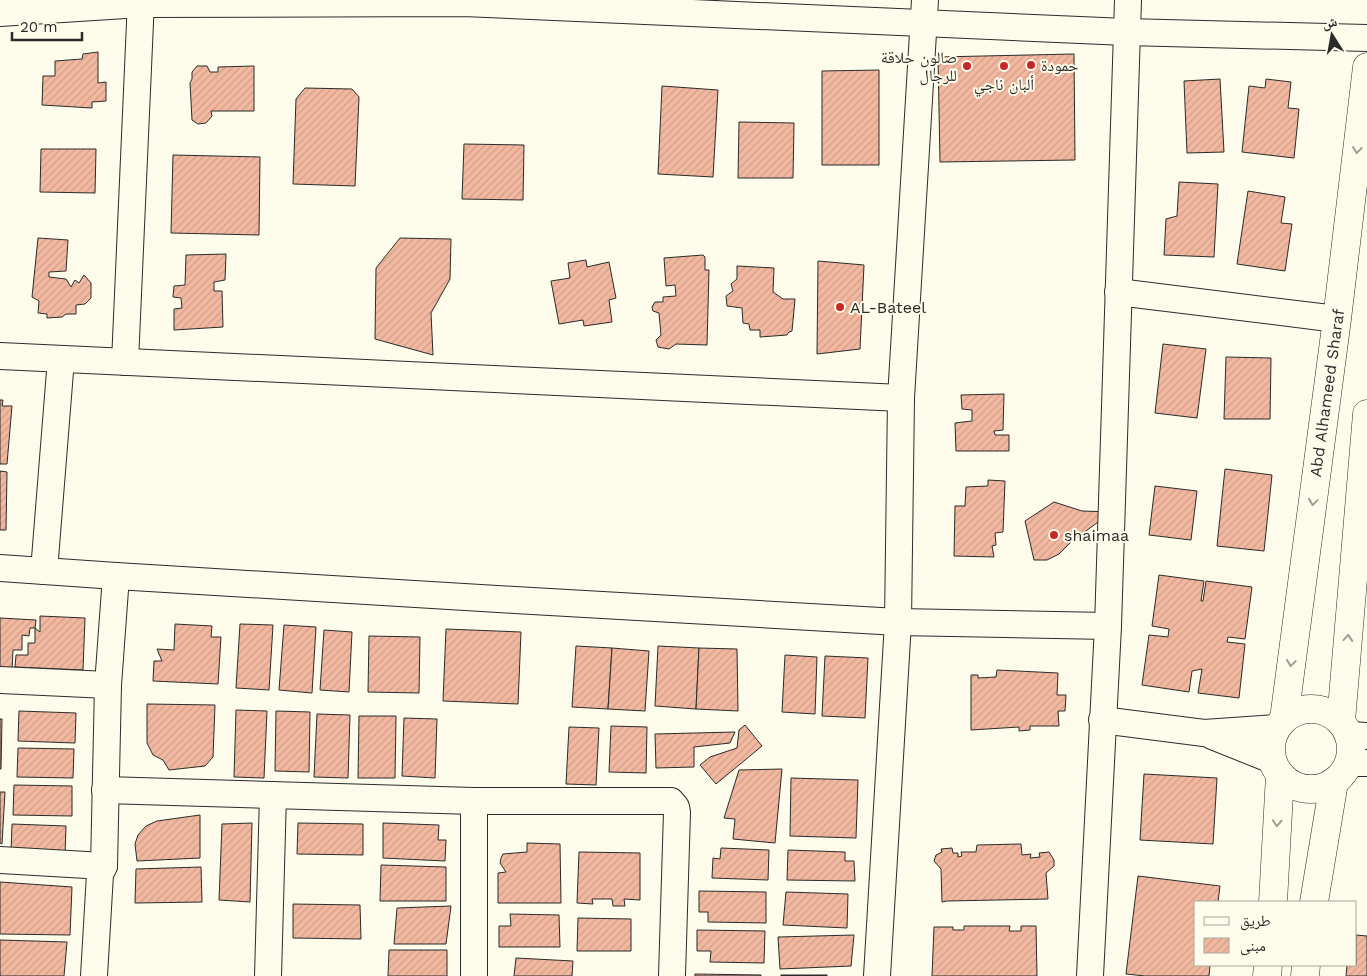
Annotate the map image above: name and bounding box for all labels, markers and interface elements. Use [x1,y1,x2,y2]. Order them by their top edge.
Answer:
scale bar [12,10,82,42]
north arrow [1307,10,1357,60]
text: ش [1321,13,1339,32]
text: 20 m [20,18,58,36]
place label: صالون حلاقة للرجال [881,48,957,86]
place label: حمودة [1041,56,1078,75]
marker: حمودة [1025,59,1037,71]
marker: صالون حلاقة للرجال [961,60,973,72]
marker: ألبان ناجي [998,60,1010,72]
place label: ألبان ناجي [974,75,1034,97]
one-way arrow [1352,146,1363,154]
place label: AL-Bateel [850,298,926,317]
marker: AL-Bateel [834,301,846,313]
street label: Abd Alhameed Sharaf [1306,307,1348,478]
one-way arrow [1308,498,1319,506]
place label: shaimaa [1064,526,1129,545]
marker: shaimaa [1048,529,1060,541]
one-way arrow [1342,633,1353,641]
one-way arrow [1286,660,1297,668]
one-way arrow [1272,819,1283,827]
legend [1194,901,1357,966]
text: طريق [1240,912,1271,931]
text: مبنى [1240,937,1266,956]

